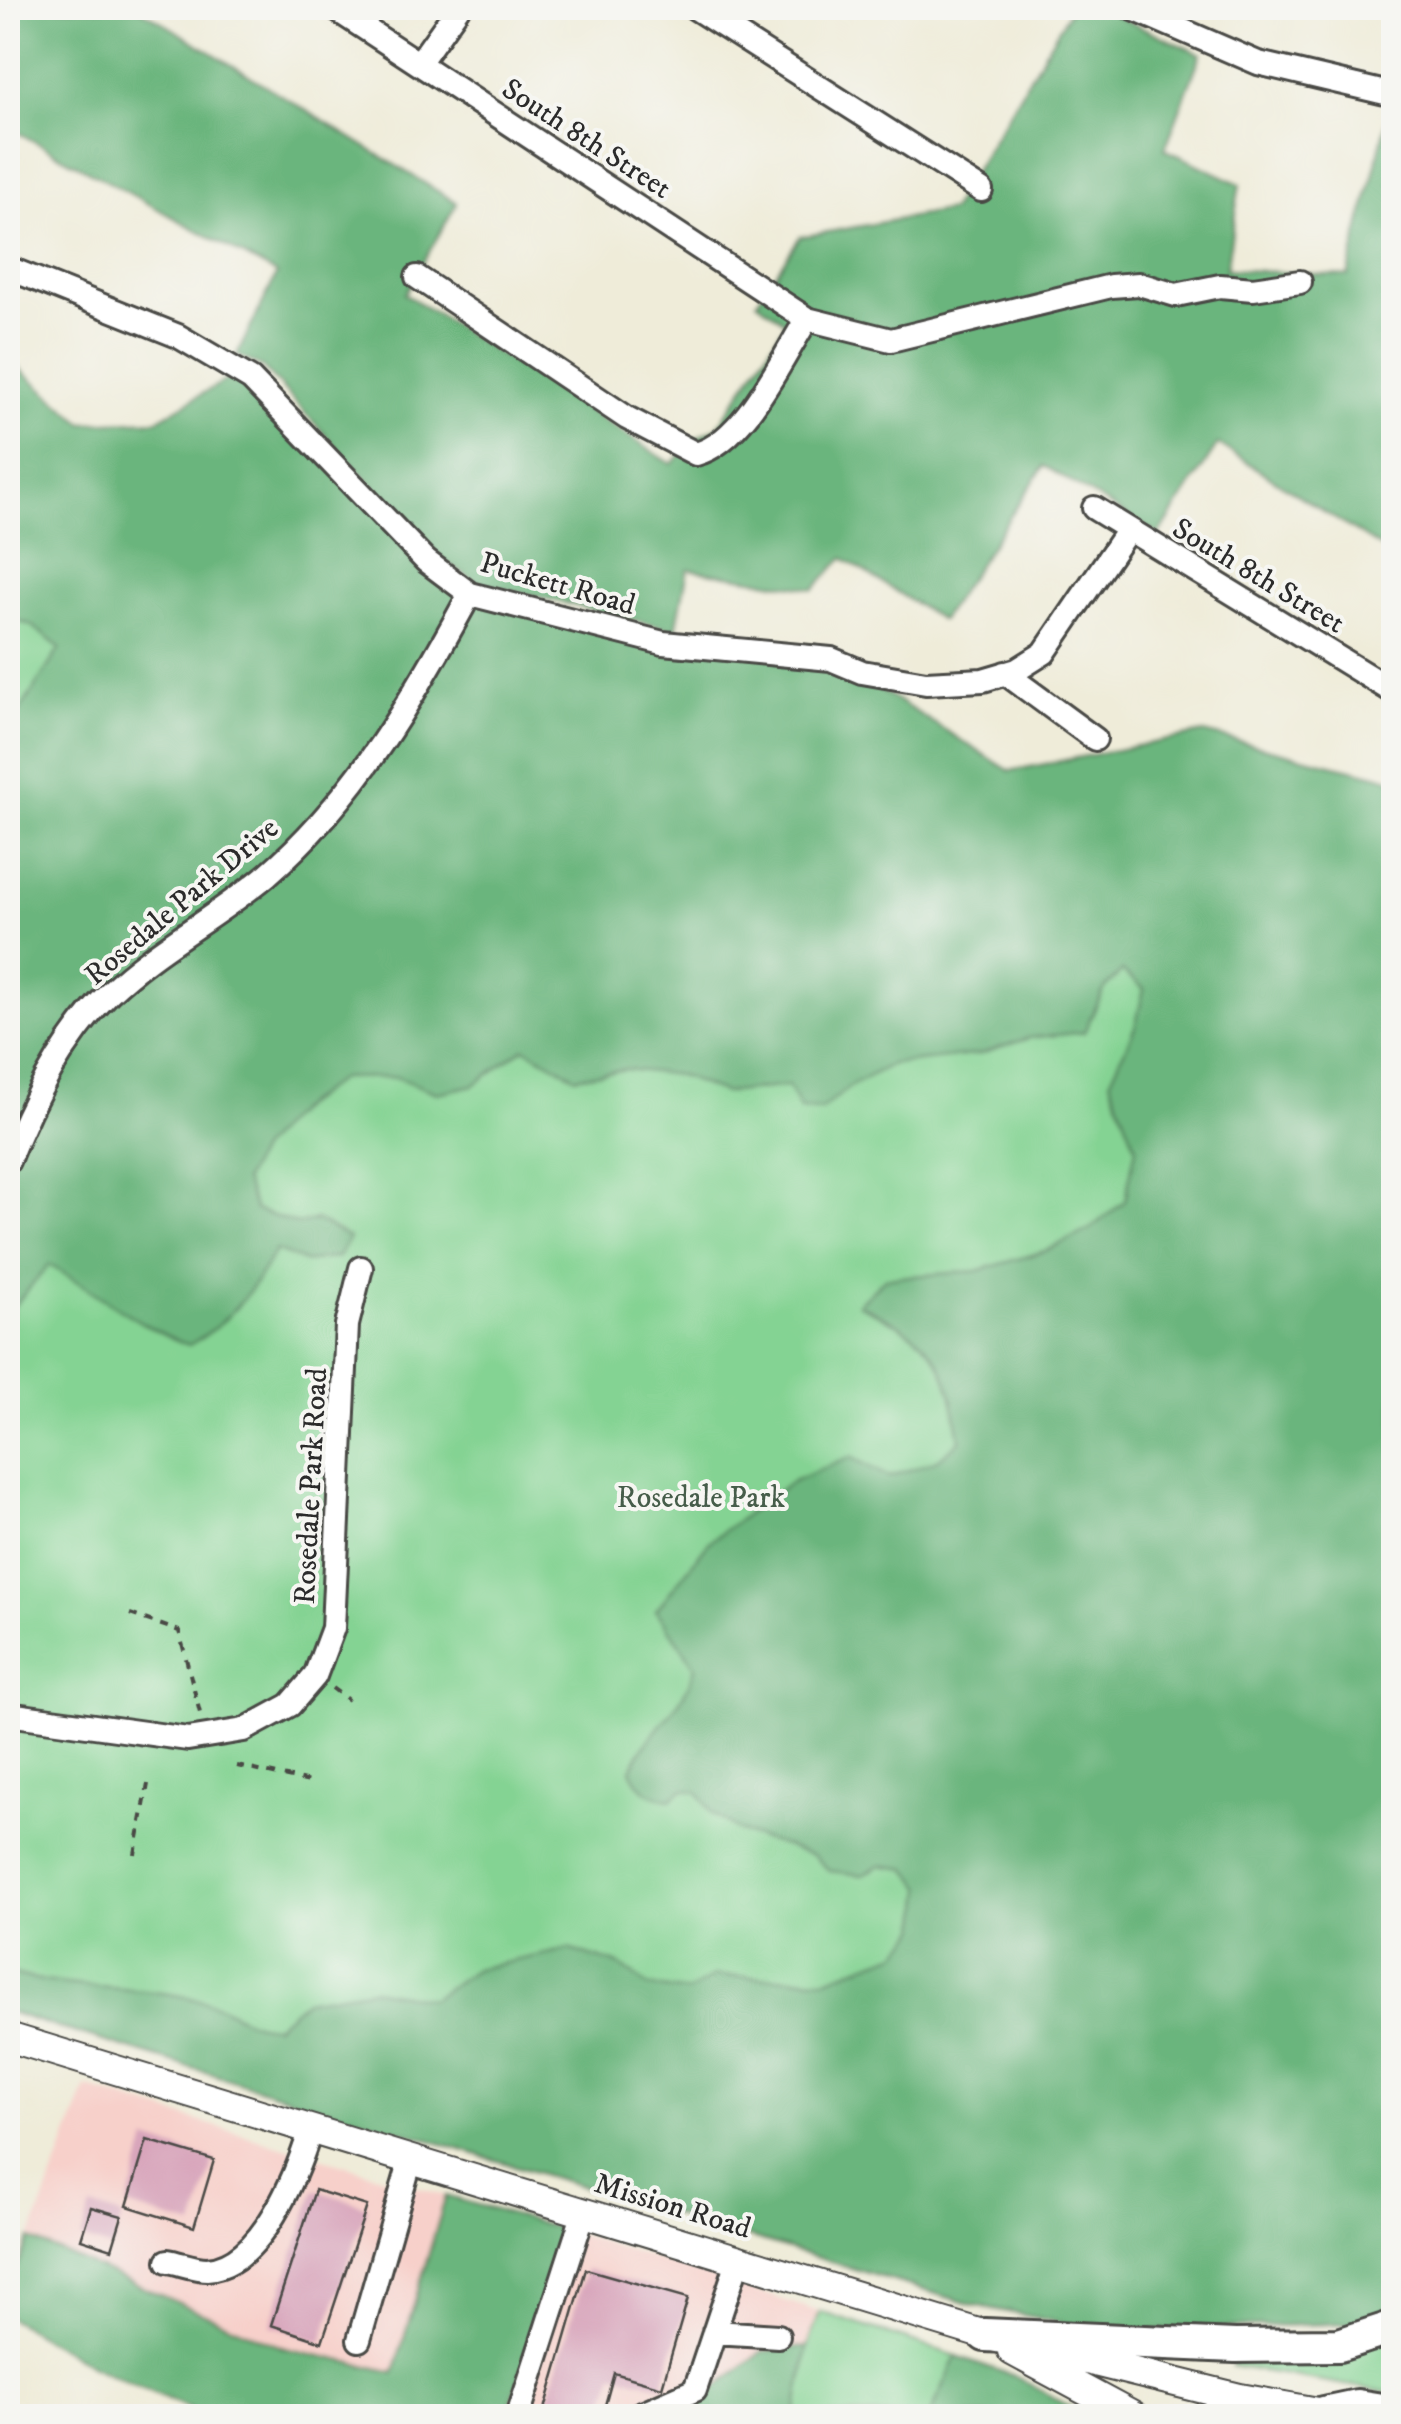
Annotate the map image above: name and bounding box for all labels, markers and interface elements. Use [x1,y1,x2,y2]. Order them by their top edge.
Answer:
street label: South 8th Street [495,71,678,208]
street label: South 8th Street [1165,510,1351,642]
street label: Puckett Road [476,545,639,624]
street label: Rosedale Park Drive [78,810,286,994]
street label: Rosedale Park Road [287,1367,336,1605]
park label: Rosedale Park [617,1480,785,1517]
street label: Mission Road [590,2165,755,2248]

